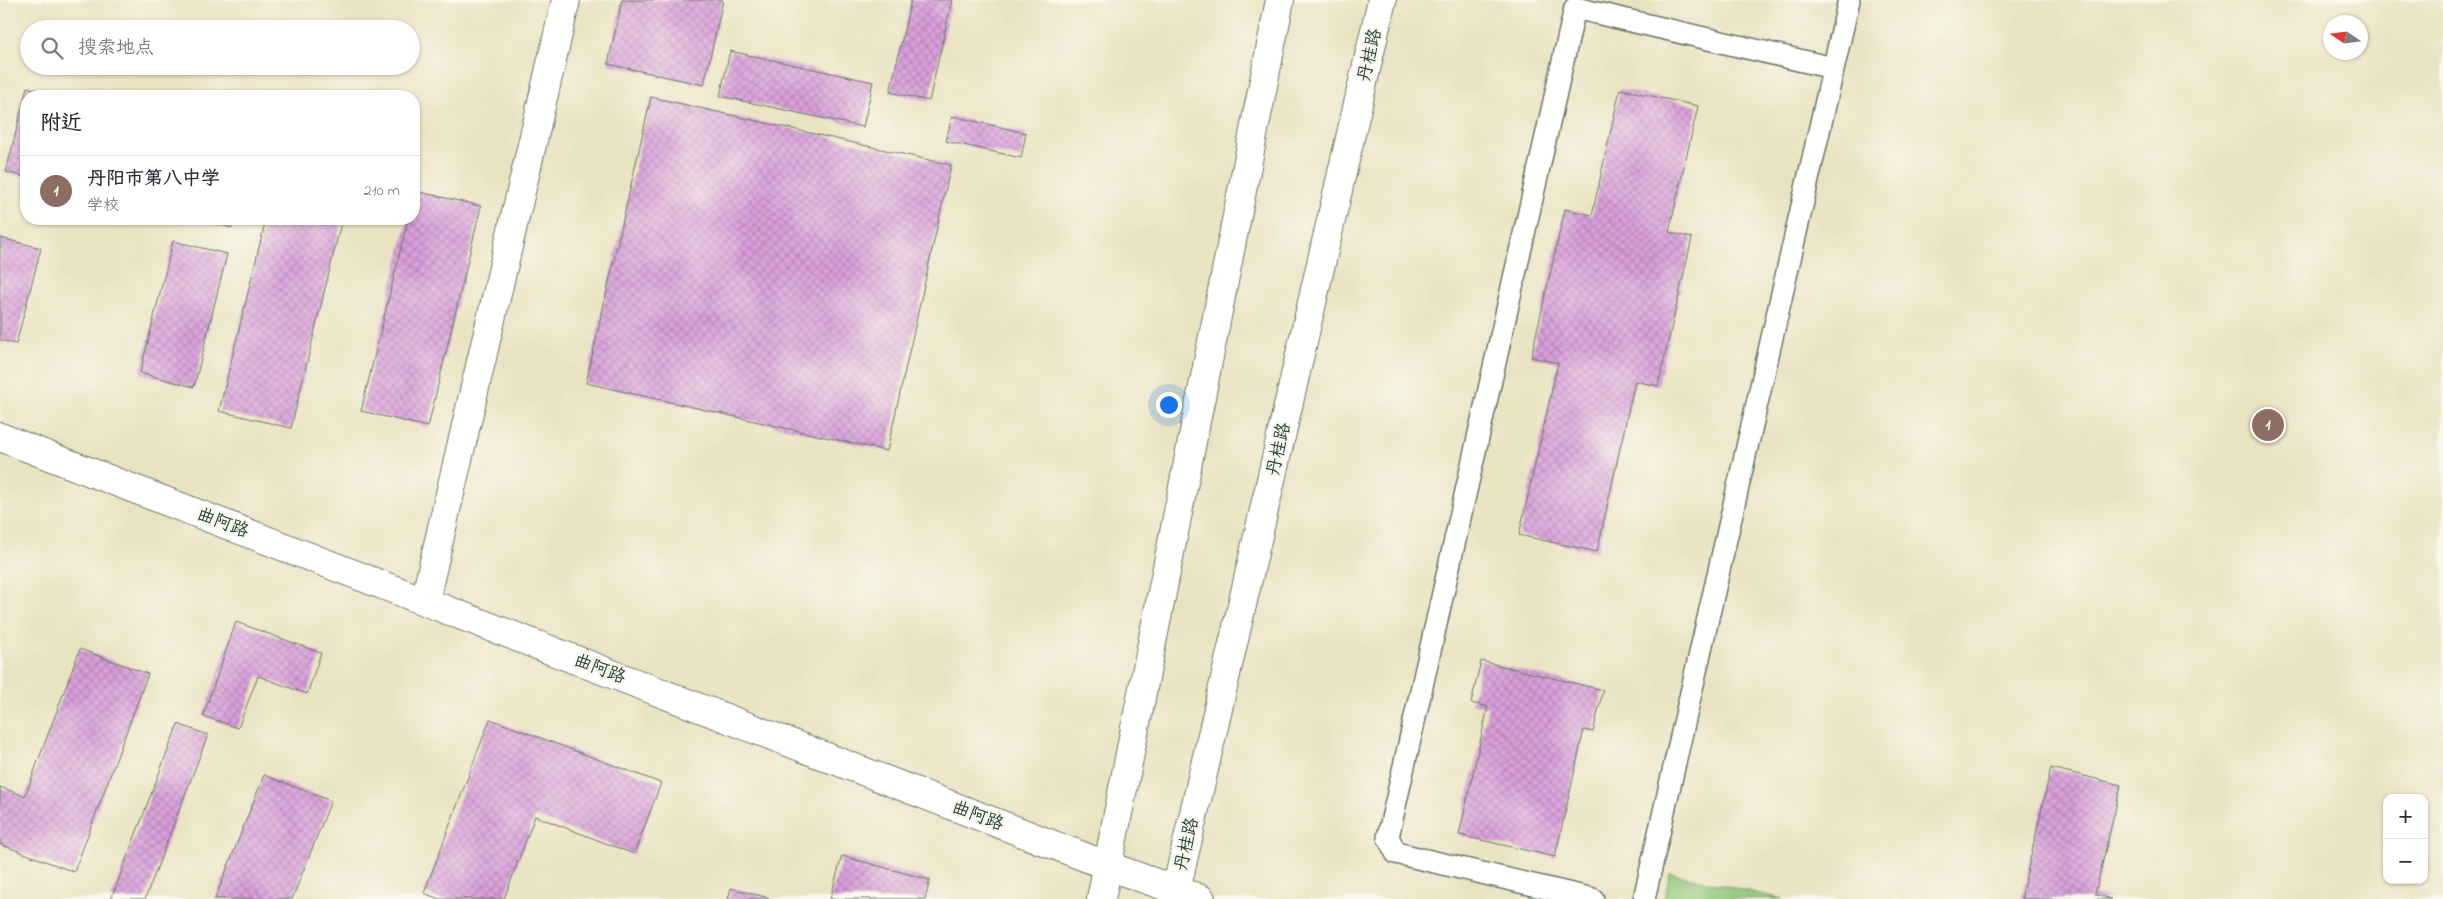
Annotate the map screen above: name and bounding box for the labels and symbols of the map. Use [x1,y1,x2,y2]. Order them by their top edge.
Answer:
north arrow [2323,15,2368,60]
street label: 丹桂路 [1352,26,1390,85]
your location [1156,392,1182,418]
pin: 1 [2252,406,2284,444]
street label: 丹桂路 [1261,420,1299,479]
street label: 曲阿路 [192,502,252,546]
street label: 曲阿路 [569,648,629,692]
street label: 曲阿路 [947,795,1007,839]
street label: 丹桂路 [1169,815,1207,874]

